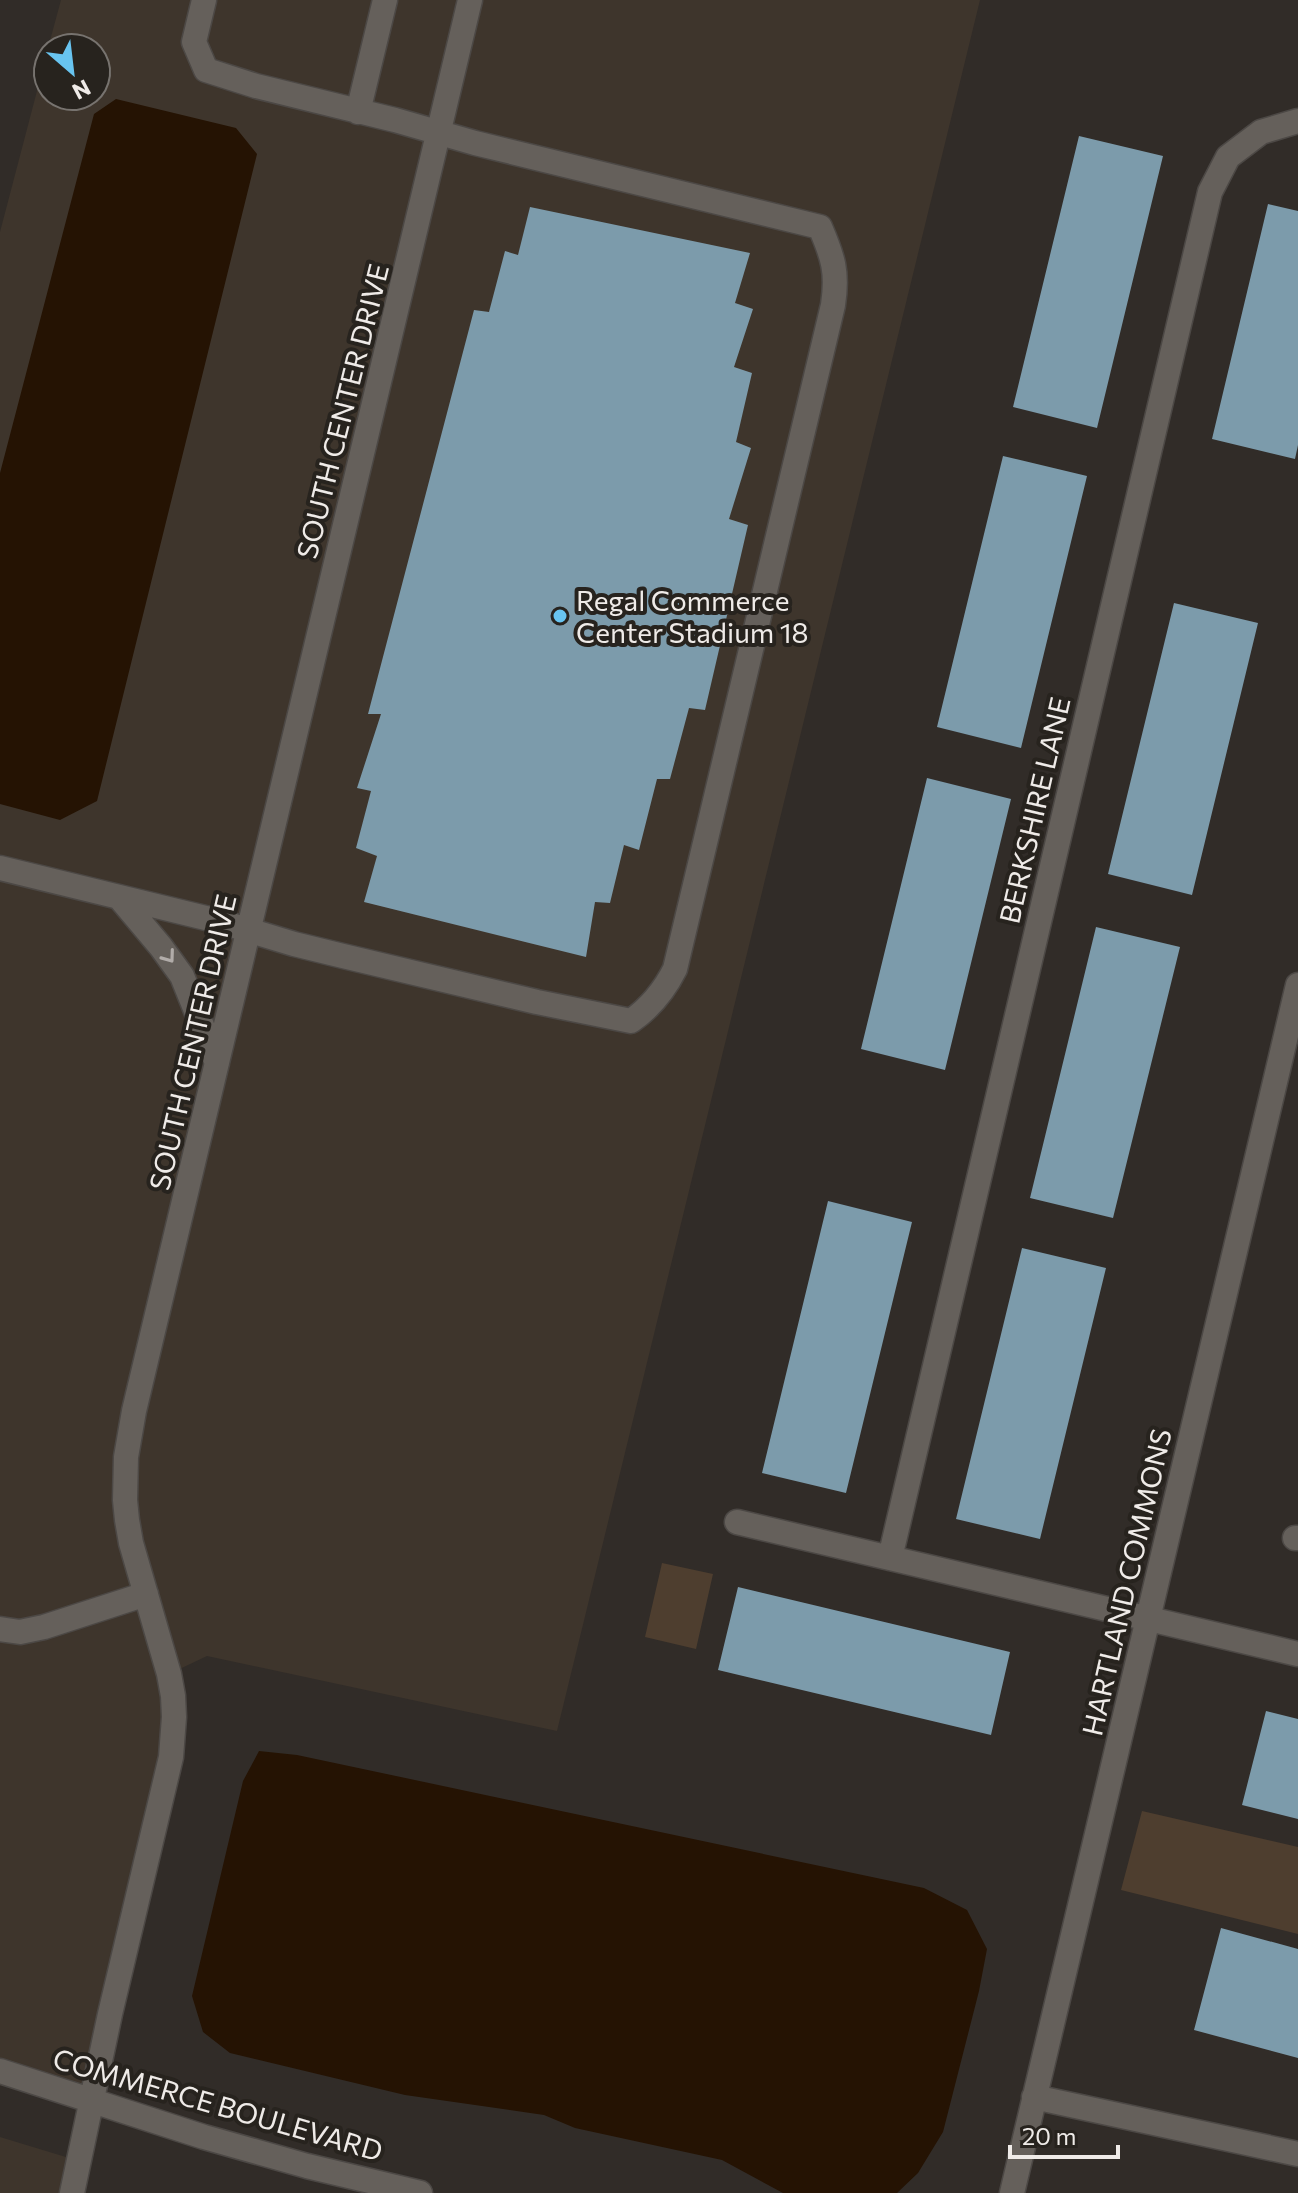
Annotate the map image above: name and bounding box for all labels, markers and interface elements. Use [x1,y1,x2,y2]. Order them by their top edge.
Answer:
north arrow [32,32,112,112]
text: N [68,74,95,106]
street label: SOUTH CENTER DRIVE [289,260,395,562]
place label: Regal Commerce Center Stadium 18 [576,583,809,649]
marker: Regal Commerce Center Stadium 18 [551,607,569,625]
street label: BERKSHIRE LANE [991,693,1077,927]
street label: SOUTH CENTER DRIVE [141,891,243,1193]
one-way arrow [159,949,173,963]
street label: HARTLAND COMMONS [1074,1425,1178,1739]
street label: COMMERCE BOULEVARD [49,2041,387,2167]
scale bar [1010,2109,1118,2159]
text: 20 m [1022,2121,1076,2150]

